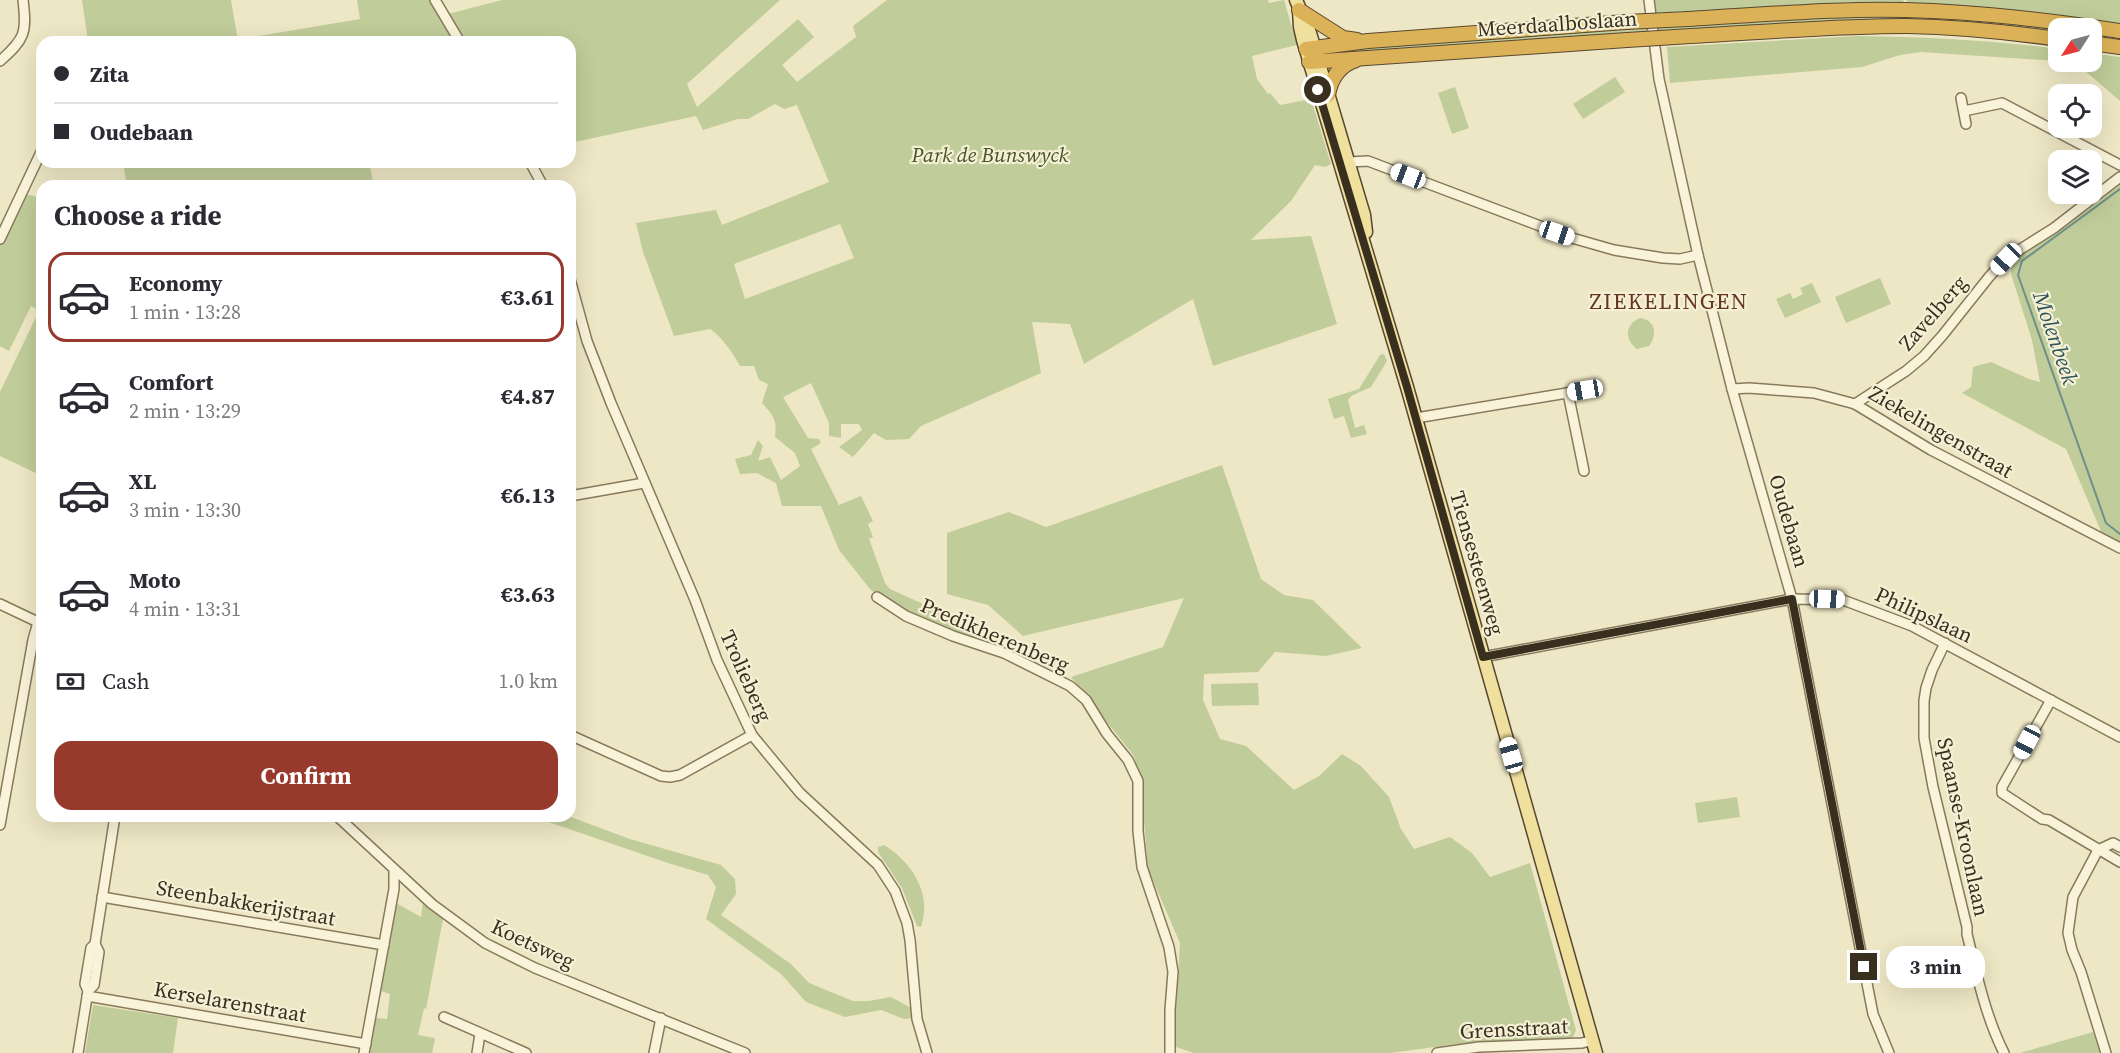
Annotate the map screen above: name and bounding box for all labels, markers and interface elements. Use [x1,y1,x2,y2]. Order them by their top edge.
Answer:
street label: Meerdaalboslaan [1476,3,1638,44]
north arrow [2048,18,2102,72]
map controls [2048,18,2102,204]
text: Zita [90,59,129,89]
route start [1304,76,1331,103]
button: locate [2048,84,2102,138]
text: Oudebaan [90,117,193,147]
park label: Park de Bunswyck [911,140,1069,169]
button: layers [2048,150,2102,204]
car [1388,161,1428,191]
text: Choose a ride [54,197,222,234]
car [1537,219,1577,247]
car [1987,240,2025,278]
text: Economy [129,268,223,298]
street label: Zavelberg [1892,269,1974,357]
icon: car [57,270,111,324]
text: €3.61 [501,282,555,312]
district label: ZIEKELINGEN [1590,286,1748,316]
water label: Molenbeek [2026,286,2086,389]
text: 1 min · 13:28 [129,298,241,326]
text: Comfort [129,367,213,397]
icon: car [57,369,111,423]
car [1566,378,1604,402]
street label: Ziekelingenstraat [1864,378,2019,485]
text: €4.87 [501,381,555,411]
text: 2 min · 13:29 [129,397,241,425]
text: XL [129,466,156,496]
icon: car [57,468,111,522]
street label: Oudebaan [1762,471,1817,571]
text: €6.13 [501,480,555,510]
street label: Tiensesteenweg [1443,487,1512,639]
text: 3 min · 13:30 [129,496,241,524]
text: Moto [129,565,181,595]
icon: car [57,567,111,621]
text: €3.63 [501,579,555,609]
street label: Philipslaan [1871,579,1978,650]
car [1809,589,1845,609]
street label: Predikherenberg [916,590,1074,679]
text: 4 min · 13:31 [129,595,241,623]
street label: Trolieberg [713,625,780,726]
icon: cash [54,665,87,698]
text: Cash [102,666,150,696]
text: 1.0 km [498,667,558,695]
car [2011,722,2043,762]
car [1497,735,1525,775]
street label: Spaanse-Kroonlaan [1930,735,1997,919]
button: Confirm [54,741,558,810]
street label: Steenbakkerijstraat [154,872,338,933]
street label: Koetsweg [487,912,580,976]
callout: 3 min [1885,946,1984,988]
route end [1850,953,1877,980]
text: 3 min [1910,953,1961,981]
street label: Kerselarenstraat [152,974,309,1029]
street label: Grensstraat [1459,1011,1569,1046]

